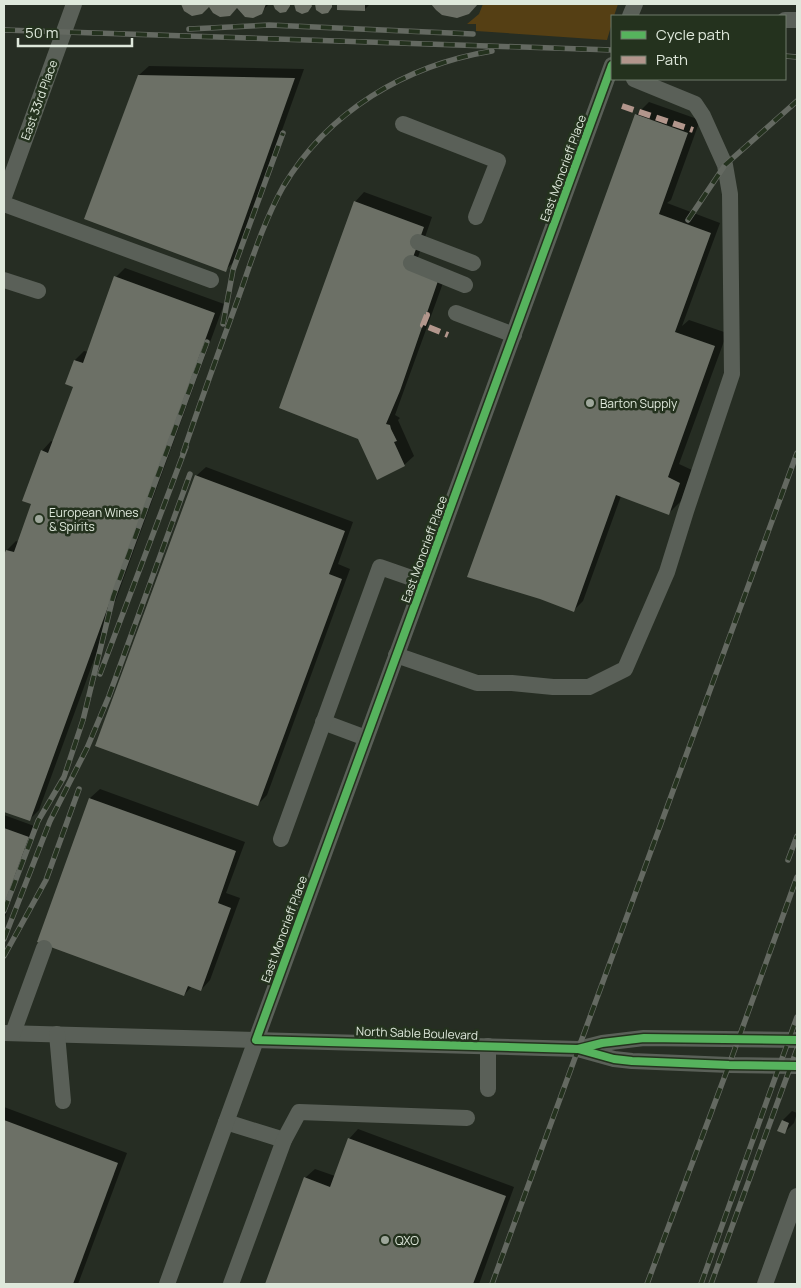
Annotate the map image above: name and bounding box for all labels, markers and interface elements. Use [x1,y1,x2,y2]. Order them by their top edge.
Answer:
scale bar [18,15,131,47]
legend [611,15,786,80]
text: 50 m [25,22,59,43]
text: Cycle path [656,24,730,45]
text: Path [656,49,688,70]
street label: East 33rd Place [17,58,61,142]
street label: East Moncrieff Place [536,112,590,224]
place label: Barton Supply [600,395,678,412]
marker: Barton Supply [584,397,596,409]
street label: East Moncrieff Place [397,493,451,605]
place label: European Wines & Spirits [49,504,139,535]
marker: European Wines & Spirits [33,513,45,525]
street label: East Moncrieff Place [257,873,311,985]
street label: North Sable Boulevard [356,1022,478,1044]
place label: QXO [395,1232,419,1249]
marker: QXO [379,1234,391,1246]

